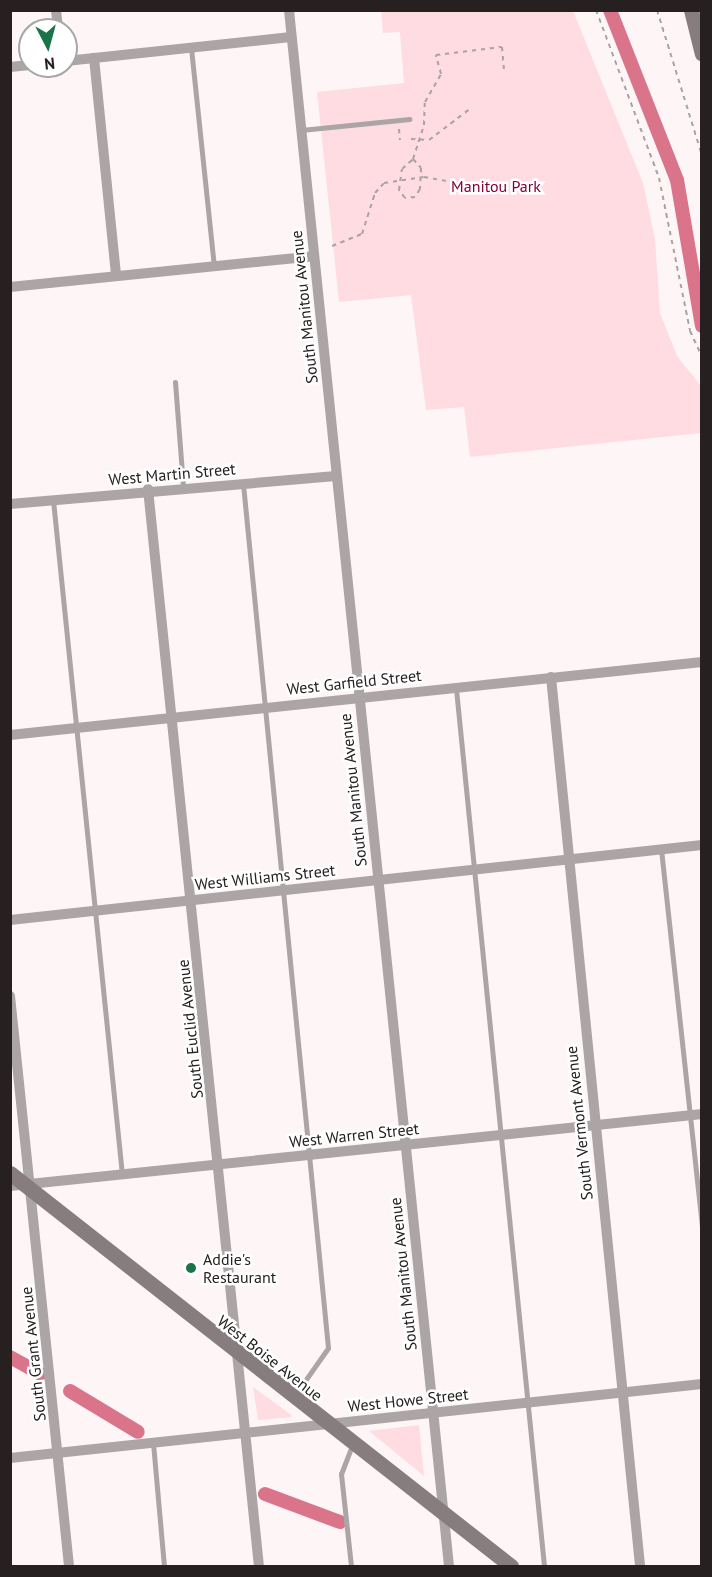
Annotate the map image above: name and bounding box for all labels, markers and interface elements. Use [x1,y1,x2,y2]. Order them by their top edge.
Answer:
north arrow [18,18,78,78]
text: N [43,53,56,74]
park label: Manitou Park [451,176,541,196]
street label: South Manitou Avenue [286,229,322,385]
street label: West Martin Street [108,459,236,489]
street label: West Garfield Street [286,665,422,699]
street label: South Manitou Avenue [335,712,371,868]
street label: West Williams Street [194,860,336,894]
street label: South Euclid Avenue [173,958,207,1100]
street label: South Vermont Avenue [561,1044,597,1202]
street label: West Warren Street [288,1119,420,1151]
street label: South Manitou Avenue [385,1196,421,1352]
place label: Addie's Restaurant [203,1249,276,1287]
marker: Addie's Restaurant [184,1261,198,1275]
street label: South Grant Avenue [16,1286,50,1422]
street label: West Boise Avenue [213,1311,327,1405]
street label: West Howe Street [347,1384,469,1416]

